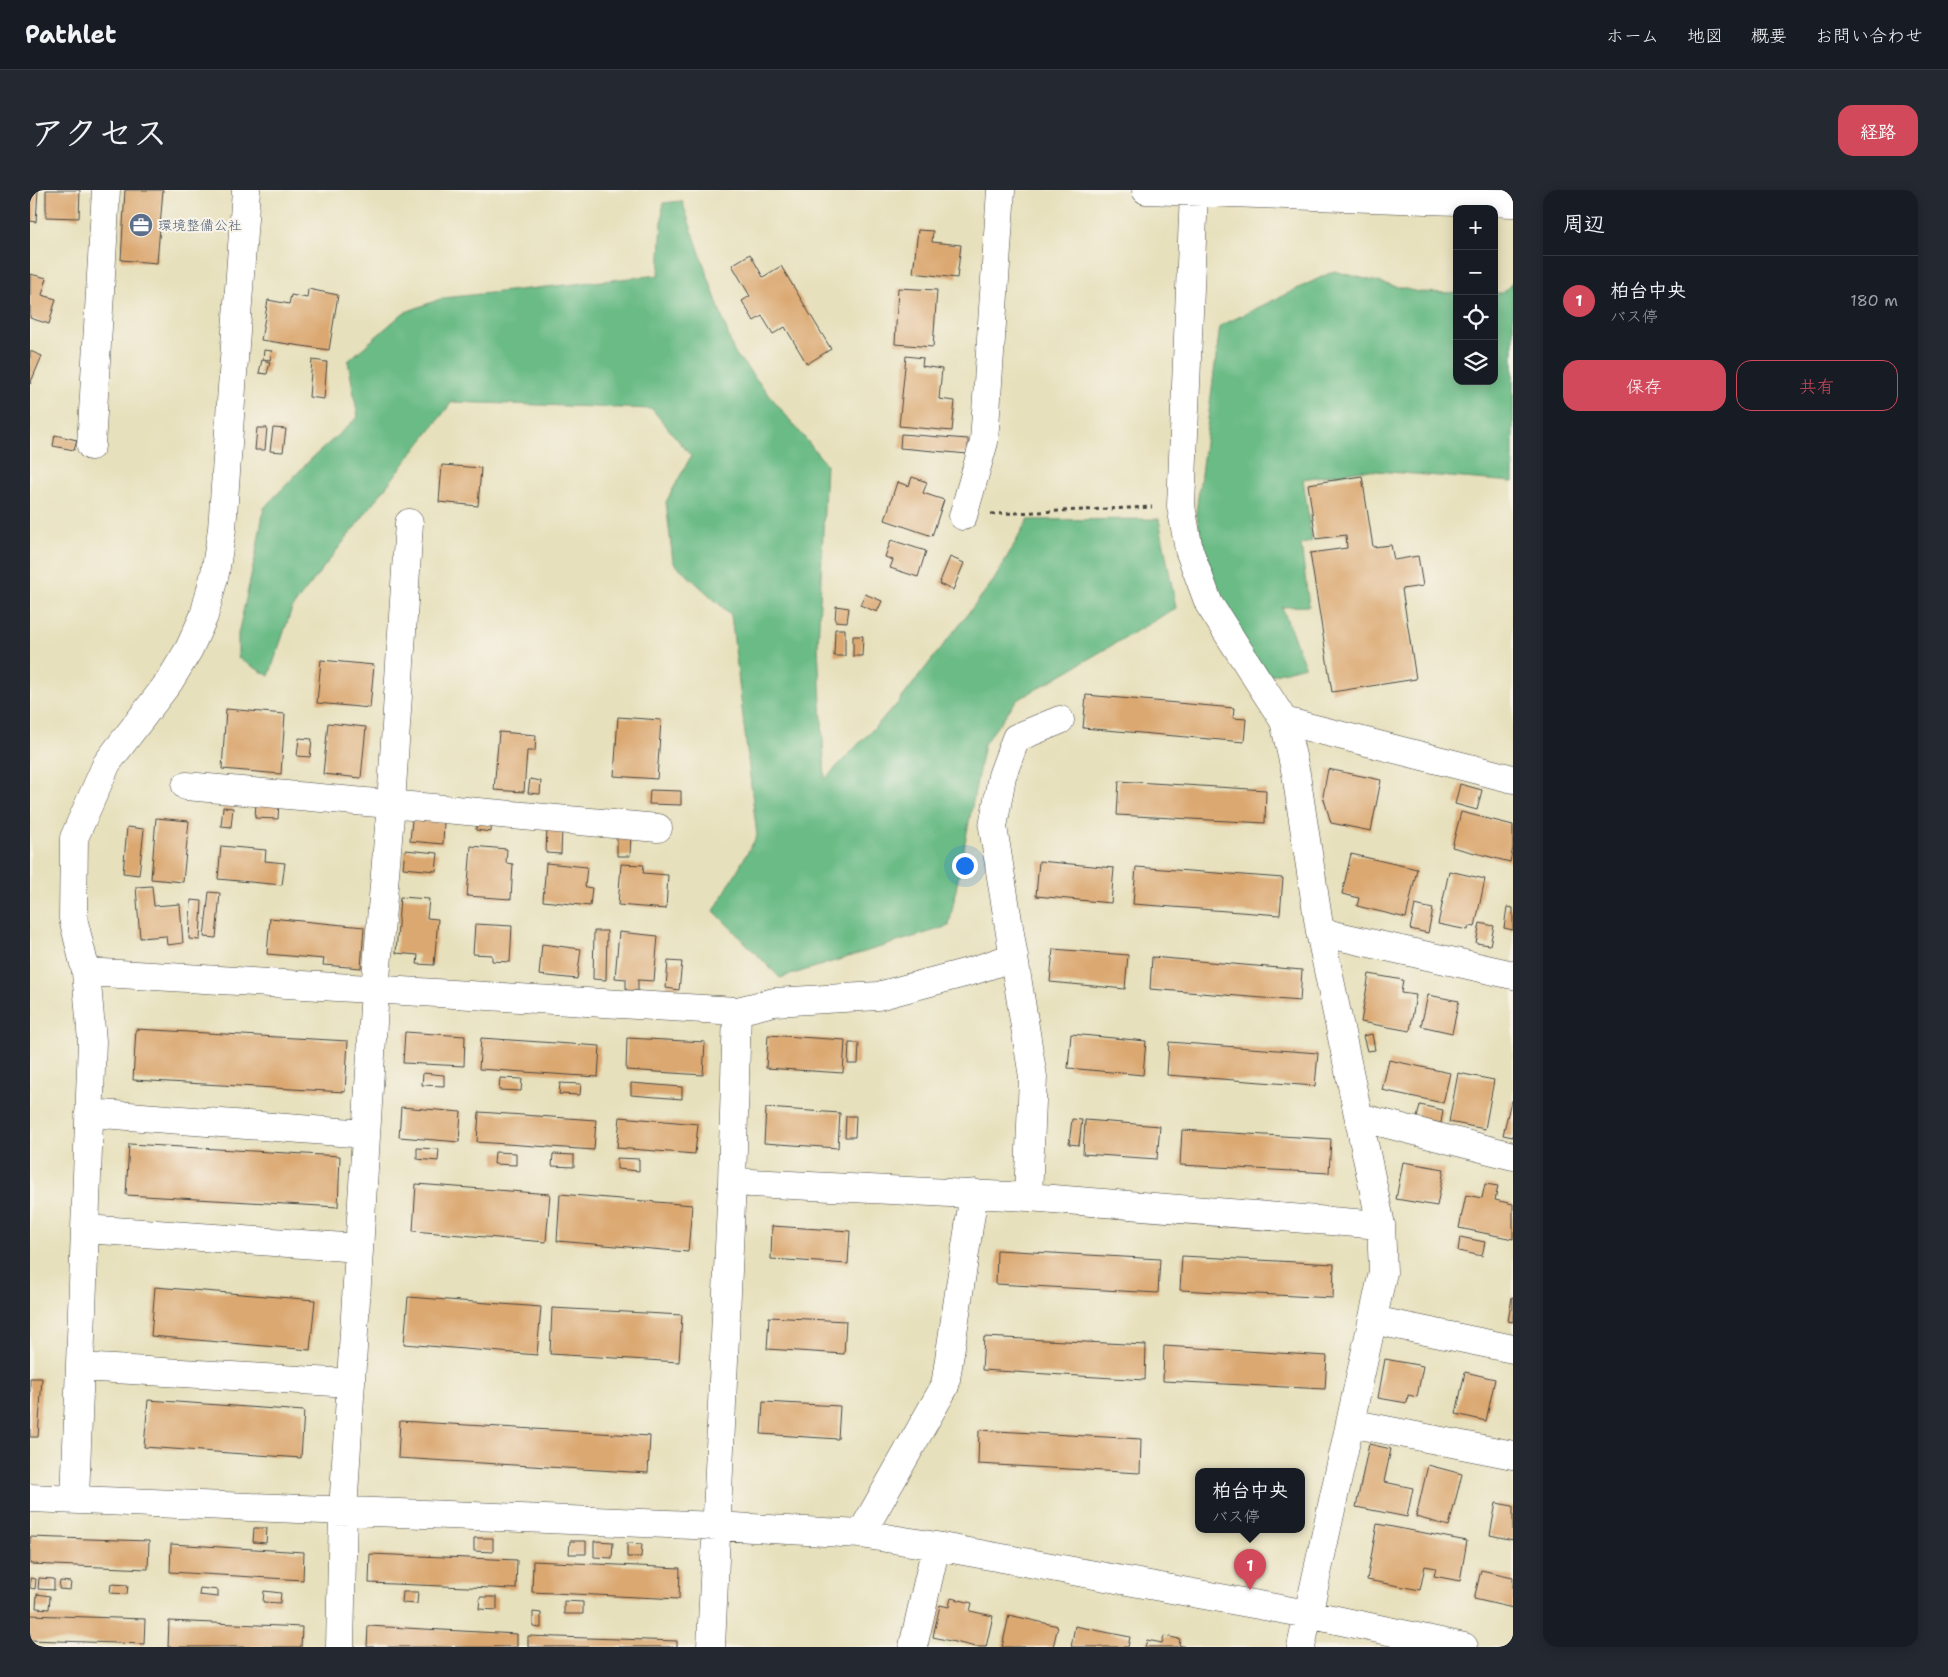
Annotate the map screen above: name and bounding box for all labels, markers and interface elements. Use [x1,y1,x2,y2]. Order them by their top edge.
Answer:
text: Pathlet [25,19,116,51]
text: ホーム [1606,24,1659,48]
text: 地図 [1687,24,1723,48]
text: 概要 [1751,24,1787,48]
text: お問い合わせ [1815,24,1923,48]
button: 経路 [1838,105,1918,156]
text: アクセス [30,109,168,156]
map controls [1453,205,1498,385]
button: + [1453,205,1498,250]
text: 周辺 [1563,210,1605,238]
office icon: 環境整備公社 [128,212,154,238]
place label: 環境整備公社 [158,216,242,234]
button: − [1453,250,1498,295]
text: 柏台中央 [1610,278,1686,303]
text: 1 [1575,290,1583,311]
text: 180 m [1850,290,1898,311]
button: locate [1453,295,1498,340]
text: バス停 [1610,306,1658,327]
button: layers [1453,340,1498,385]
button: 保存 [1563,360,1726,411]
button: 共有 [1736,360,1898,411]
your location [952,853,978,879]
popup [1195,1468,1305,1533]
text: 柏台中央 [1212,1478,1288,1503]
text: バス停 [1212,1506,1260,1527]
pin: 1 [1234,1549,1266,1590]

